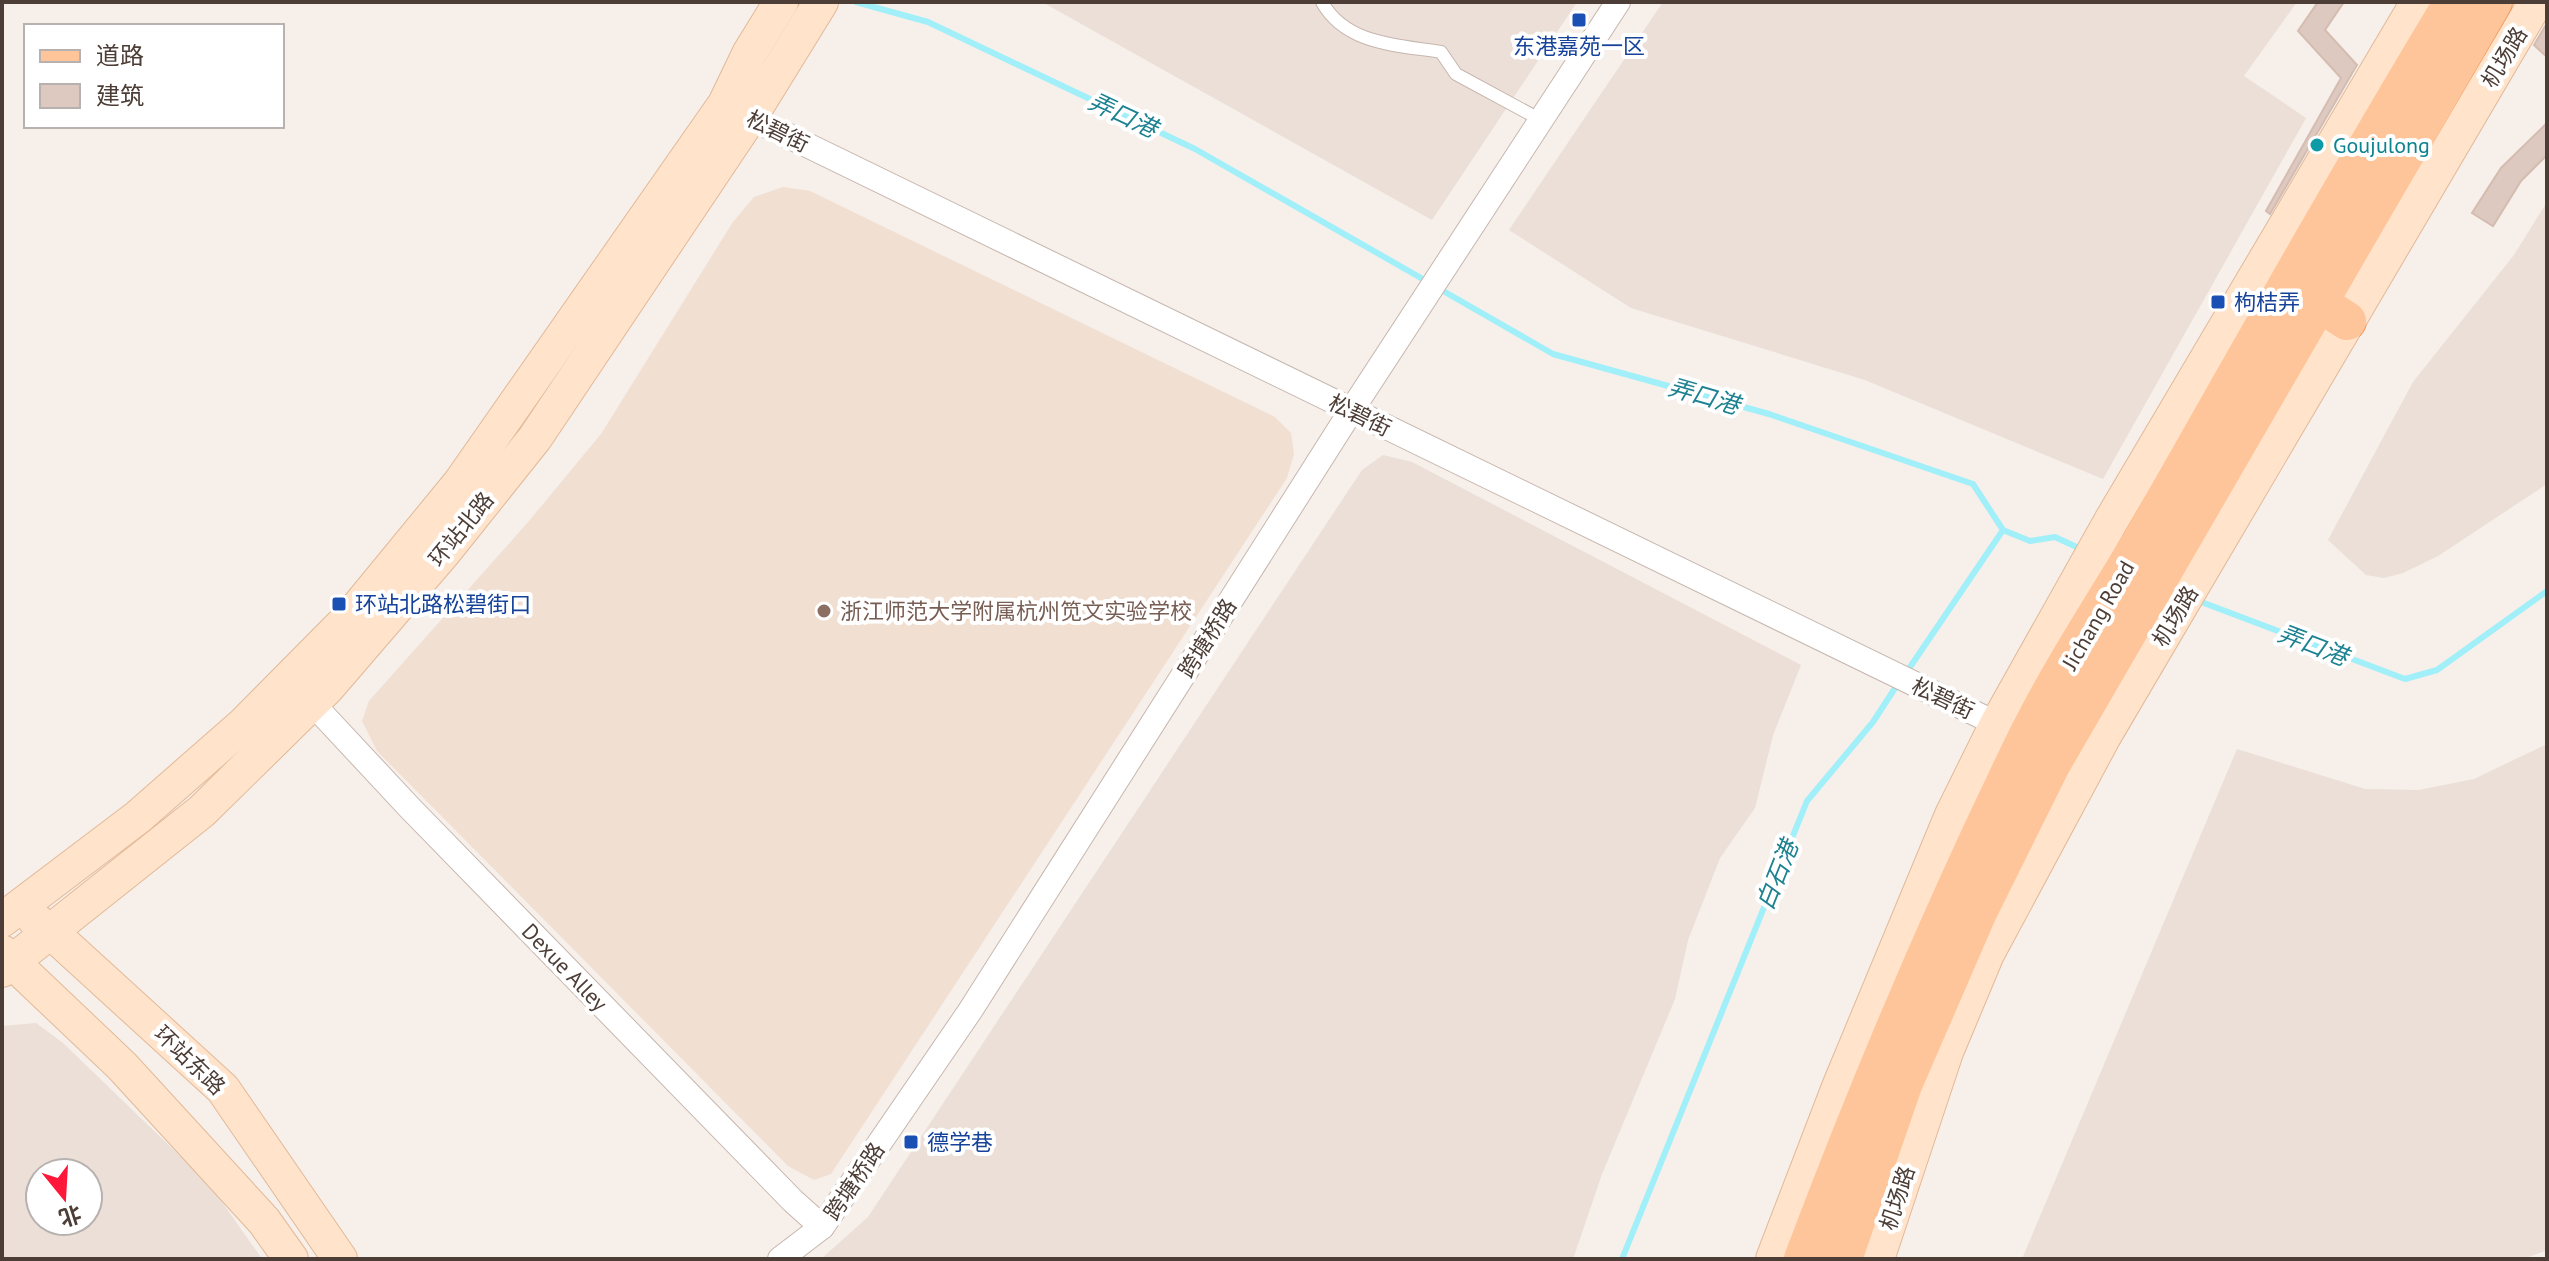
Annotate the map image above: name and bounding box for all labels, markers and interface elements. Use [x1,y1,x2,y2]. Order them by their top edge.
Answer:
marker: 东港嘉苑一区 [1570,11,1588,29]
street label: 机场路 [2475,21,2533,93]
legend [24,24,284,128]
place label: 东港嘉苑一区 [1513,32,1645,60]
text: 道路 [96,40,144,71]
text: 建筑 [96,80,144,111]
water label: 弄口港 [1084,86,1165,146]
street label: 松碧街 [742,104,814,158]
place label: Goujulong [2333,131,2430,159]
marker: Goujulong [2308,136,2326,154]
place label: 枸桔弄 [2234,288,2300,316]
marker: 枸桔弄 [2209,293,2227,311]
water label: 弄口港 [1665,371,1746,422]
street label: 松碧街 [1324,388,1396,442]
street label: 环站北路 [422,486,500,572]
street label: Jichang Road [2055,555,2140,675]
street label: 机场路 [2146,580,2204,652]
place label: 环站北路松碧街口 [355,590,531,618]
street label: 跨塘桥路 [1172,593,1242,683]
marker: 环站北路松碧街口 [330,595,348,613]
place label: 浙江师范大学附属杭州笕文实验学校 [840,597,1192,625]
marker: 浙江师范大学附属杭州笕文实验学校 [815,602,833,620]
water label: 弄口港 [2274,618,2355,673]
street label: 松碧街 [1907,671,1979,725]
water label: 白石港 [1749,833,1806,914]
street label: Dexue Alley [516,917,614,1017]
street label: 环站东路 [149,1019,231,1101]
place label: 德学巷 [927,1128,993,1156]
marker: 德学巷 [902,1133,920,1151]
street label: 跨塘桥路 [818,1137,890,1225]
north arrow [24,1157,104,1237]
street label: 机场路 [1873,1162,1921,1234]
text: 北 [55,1199,85,1233]

